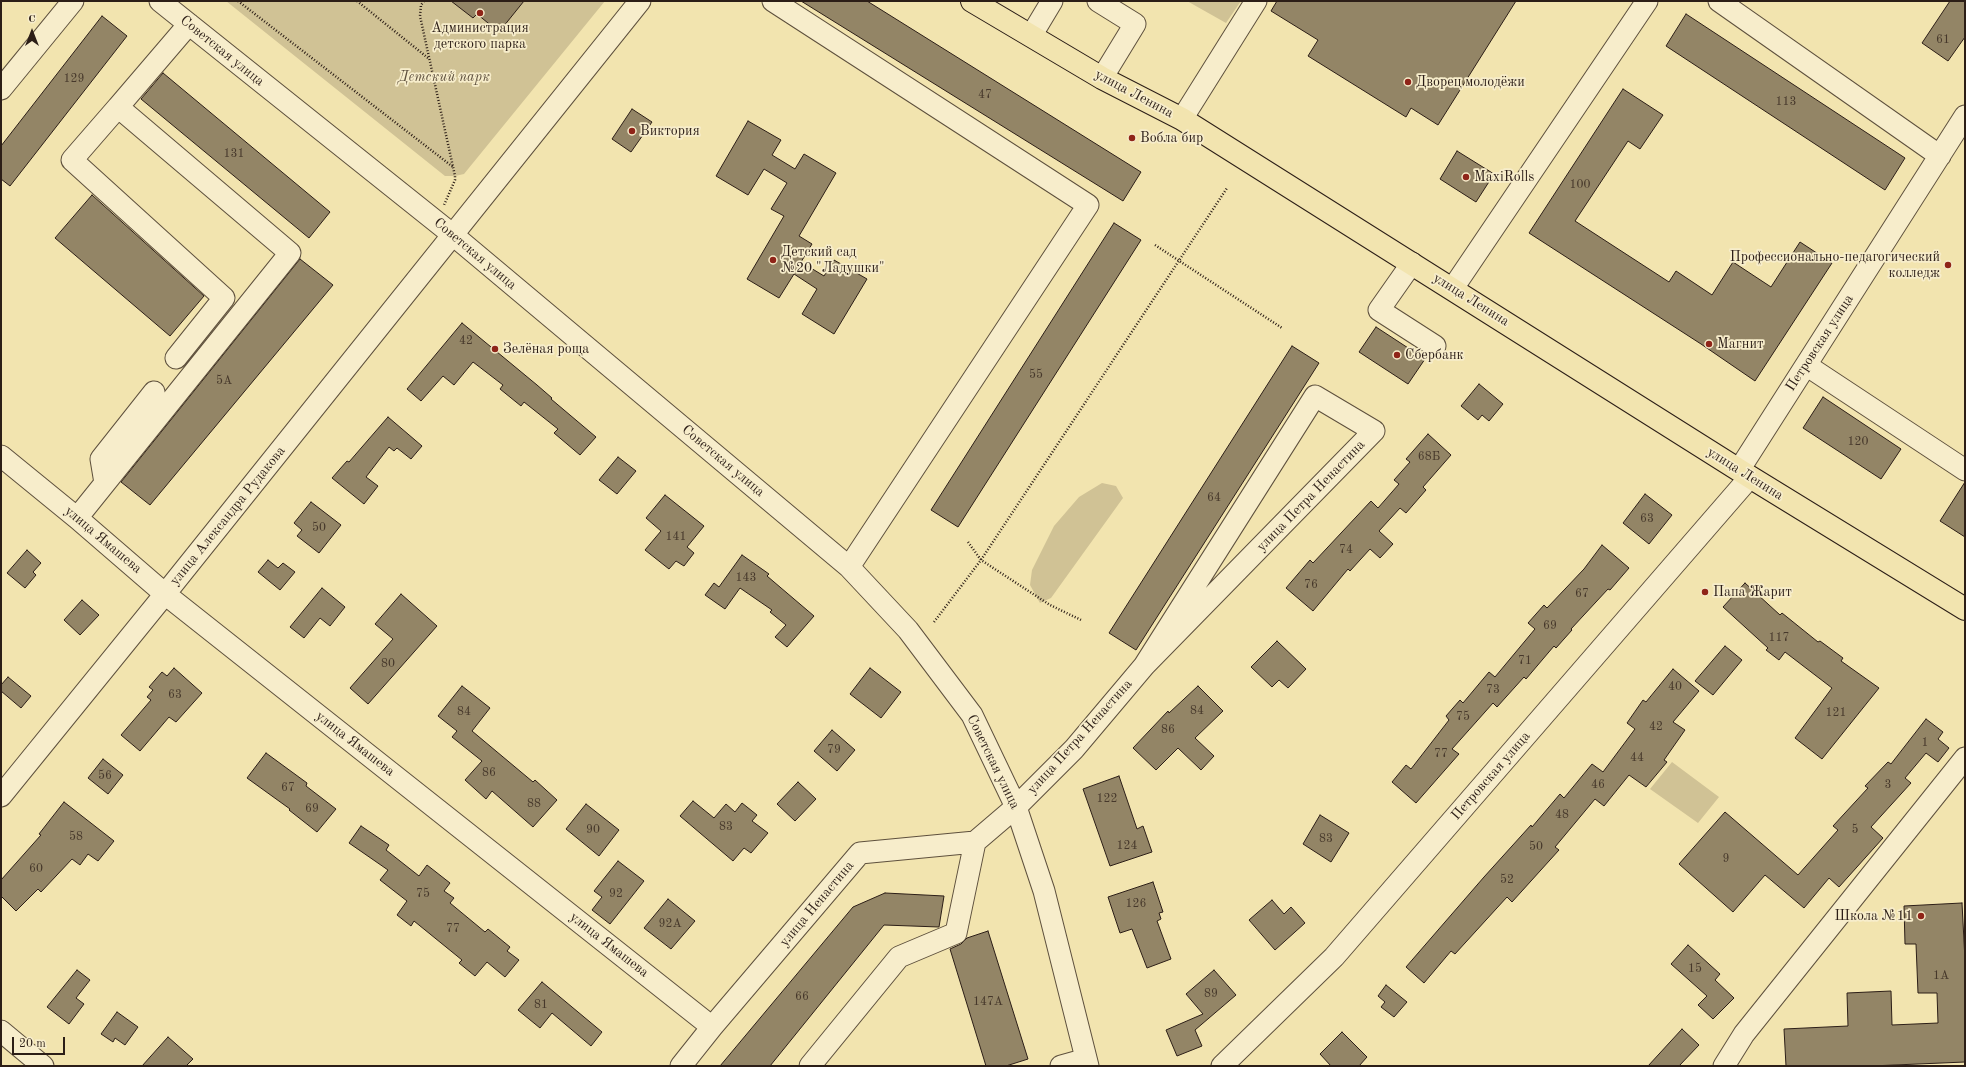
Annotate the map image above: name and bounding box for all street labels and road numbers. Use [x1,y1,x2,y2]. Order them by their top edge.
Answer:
street label: Советская улица [177,12,267,90]
street label: улица Ленина [1092,66,1176,122]
street label: Советская улица [430,214,520,294]
street label: улица Ленина [1430,270,1512,330]
street label: Петровская улица [1782,291,1858,395]
street label: Советская улица [678,421,768,501]
street label: улица Петра Ненастина [1253,437,1369,555]
street label: улица Александра Рудакова [167,443,289,589]
street label: улица Ленина [1704,444,1786,504]
street label: улица Ямашева [61,503,145,577]
street label: улица Петра Ненастина [1024,676,1136,798]
street label: улица Ямашева [312,708,398,780]
street label: Советская улица [963,712,1023,812]
street label: Петровская улица [1448,728,1534,824]
street label: улица Ненастина [776,858,858,950]
street label: улица Ямашева [566,909,652,981]

